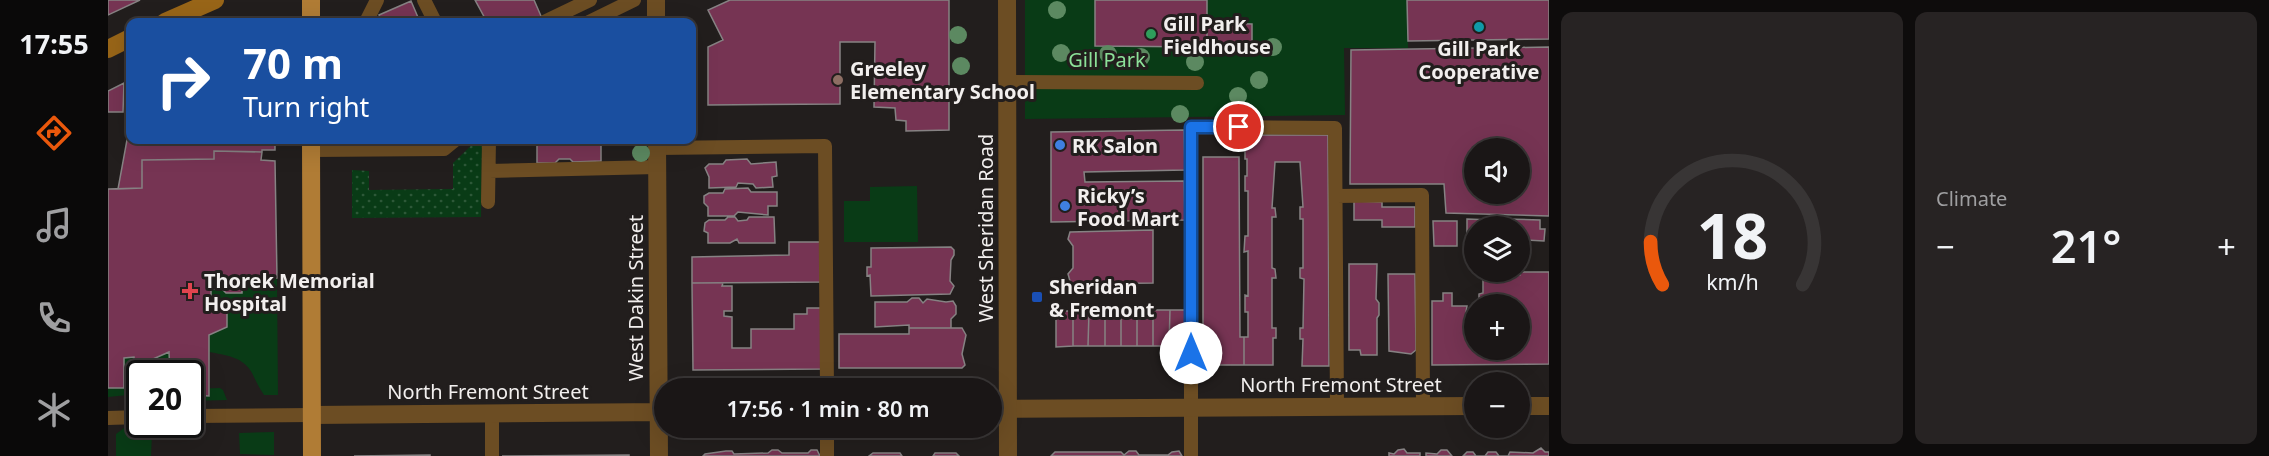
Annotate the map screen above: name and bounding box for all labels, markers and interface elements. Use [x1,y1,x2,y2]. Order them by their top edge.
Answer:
place label: Gill Park Fieldhouse [1163,10,1271,60]
marker: Gill Park Cooperative [1472,20,1486,34]
text: 17:55 [19,25,89,62]
marker: Gill Park Fieldhouse [1144,27,1158,41]
text: 70 m [243,34,343,91]
place label: Gill Park Cooperative [1419,35,1540,85]
icon: right [144,42,222,120]
park label: Gill Park [1068,46,1146,73]
place label: Greeley Elementary School [850,55,1035,105]
marker: Greeley Elementary School [831,73,845,87]
text: Turn right [243,88,369,125]
pin [1213,101,1264,152]
icon: arrive [1222,110,1255,143]
icon: directions [33,112,75,154]
place label: RK Salon [1072,132,1158,159]
street label: West Sheridan Road [972,134,999,322]
marker: RK Salon [1053,138,1067,152]
map controls [1464,138,1530,438]
button: sound [1464,138,1530,204]
place label: Ricky’s Food Mart [1077,182,1180,232]
text: Climate [1936,185,2007,212]
text: 18 [1696,192,1768,277]
marker: Ricky’s Food Mart [1058,199,1072,213]
icon: music [33,204,75,246]
street label: West Dakin Street [622,215,649,381]
text: 21° [2051,215,2121,276]
button: layers [1464,216,1530,282]
text: − [1936,224,1955,269]
text: + [2217,224,2236,269]
place label: Thorek Memorial Hospital [204,267,375,317]
text: km/h [1706,267,1758,296]
place label: Sheridan & Fremont [1049,273,1155,323]
marker: Thorek Memorial Hospital [181,282,199,300]
marker: Sheridan & Fremont [1030,290,1044,304]
button: + [1464,294,1530,360]
icon: phone [33,297,75,339]
position arrow [1159,321,1223,385]
speed limit sign: 20 [126,360,204,438]
street label: North Fremont Street [1240,371,1442,398]
button: − [1464,372,1530,438]
street label: North Fremont Street [387,378,589,405]
icon: climate [33,389,75,431]
text: 17:56 · 1 min · 80 m [726,393,930,423]

